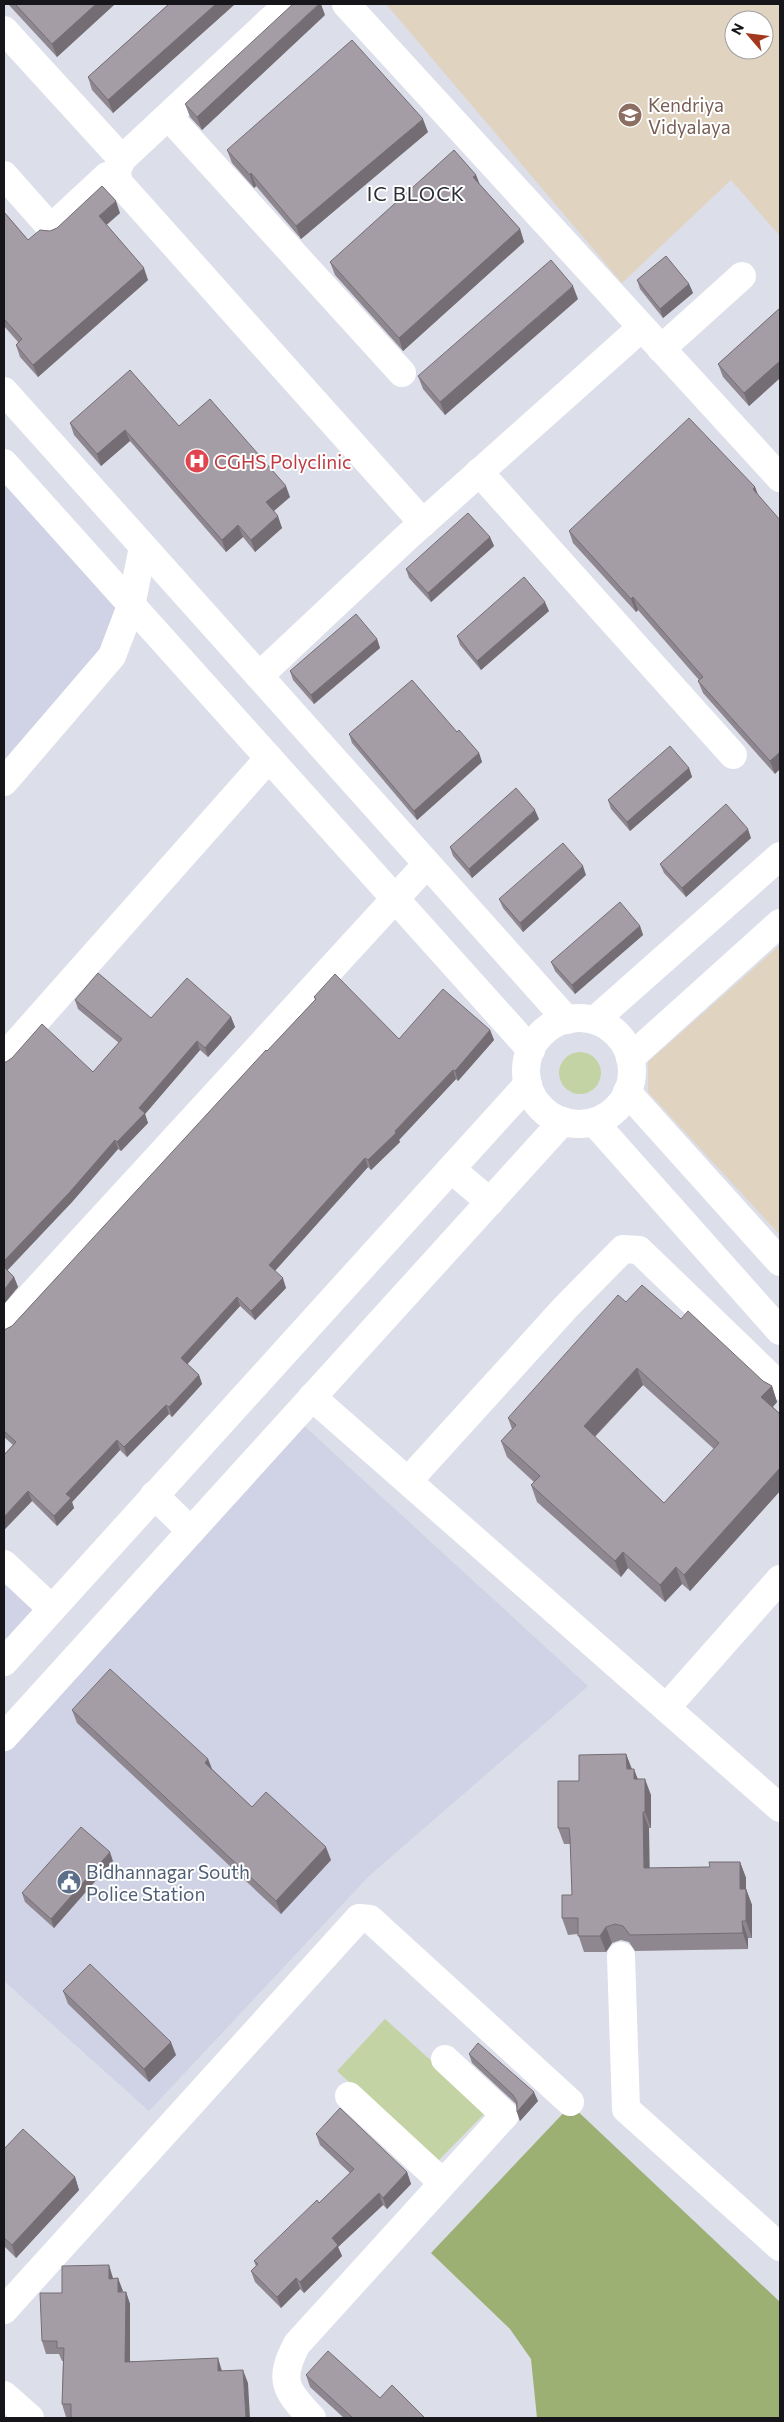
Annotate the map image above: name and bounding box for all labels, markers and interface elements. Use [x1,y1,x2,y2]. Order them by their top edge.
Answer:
north arrow [724,10,774,60]
text: N [727,20,747,37]
place label: Kendriya Vidyalaya [648,93,731,138]
school or university icon: Kendriya Vidyalaya [617,102,643,128]
district label: IC BLOCK [367,181,465,205]
hospital icon: CGHS Polyclinic [184,448,210,474]
place label: CGHS Polyclinic [214,450,352,473]
place label: Bidhannagar South Police Station [86,1860,250,1905]
public building icon: Bidhannagar South Police Station [56,1869,82,1895]

